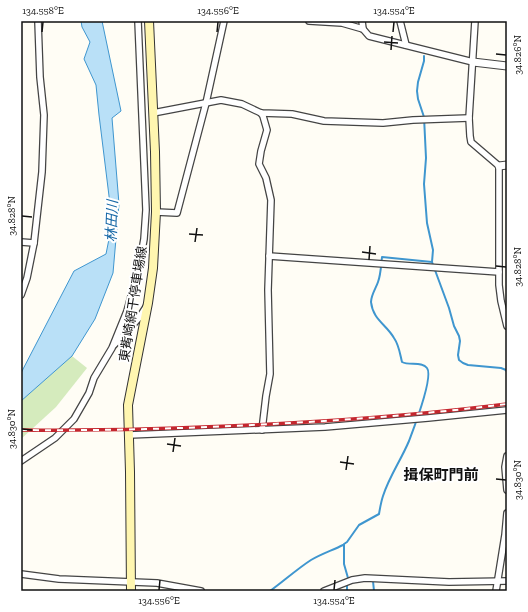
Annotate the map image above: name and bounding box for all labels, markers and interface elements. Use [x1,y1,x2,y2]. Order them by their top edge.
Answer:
text: 134.558°E [22,5,64,17]
text: 134.556°E [197,5,239,17]
text: 134.554°E [373,5,415,17]
text: 34.826°N [512,35,524,75]
text: 34.828°N [6,196,18,236]
water label: 林田川 [103,198,121,242]
street label: 東觜崎網干停車場線 [116,245,150,363]
text: 34.828°N [512,247,524,287]
text: 34.830°N [6,409,18,449]
text: 34.830°N [512,460,524,500]
district label: 揖保町門前 [403,466,479,484]
text: 134.556°E [138,595,180,607]
text: 134.554°E [313,595,355,607]

